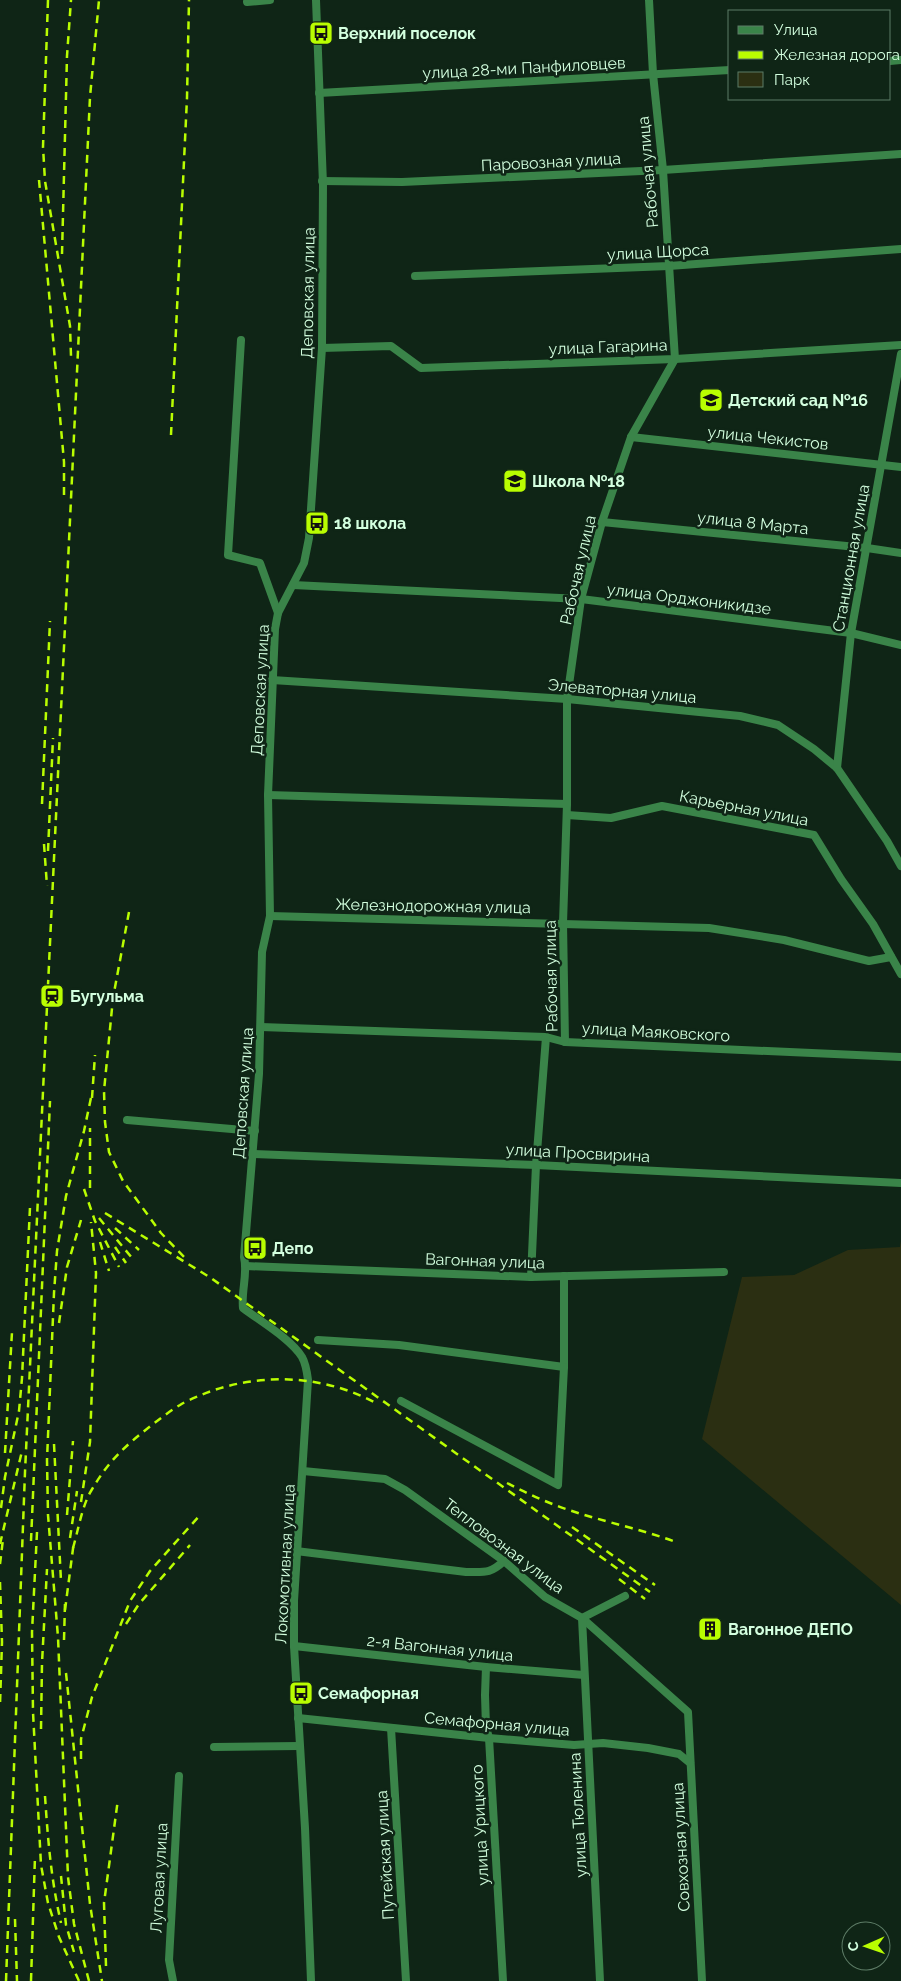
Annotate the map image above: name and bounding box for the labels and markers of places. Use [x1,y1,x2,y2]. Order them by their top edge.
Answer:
bus stop icon: Верхний поселок [308,20,334,46]
place label: Верхний поселок [338,24,476,43]
school or university icon: Детский сад №16 [698,387,724,413]
place label: Детский сад №16 [728,391,868,410]
school or university icon: Школа №18 [502,468,528,494]
place label: Школа №18 [532,472,625,491]
bus stop icon: 18 школа [304,510,330,536]
place label: 18 школа [334,514,406,533]
station icon: Бугульма [39,983,65,1009]
place label: Бугульма [70,987,144,1006]
bus stop icon: Депо [242,1235,268,1261]
place label: Депо [272,1239,314,1258]
building icon: Вагонное ДЕПО [697,1616,723,1642]
place label: Вагонное ДЕПО [728,1620,853,1639]
bus stop icon: Семафорная [288,1680,314,1706]
place label: Семафорная [318,1684,419,1703]

